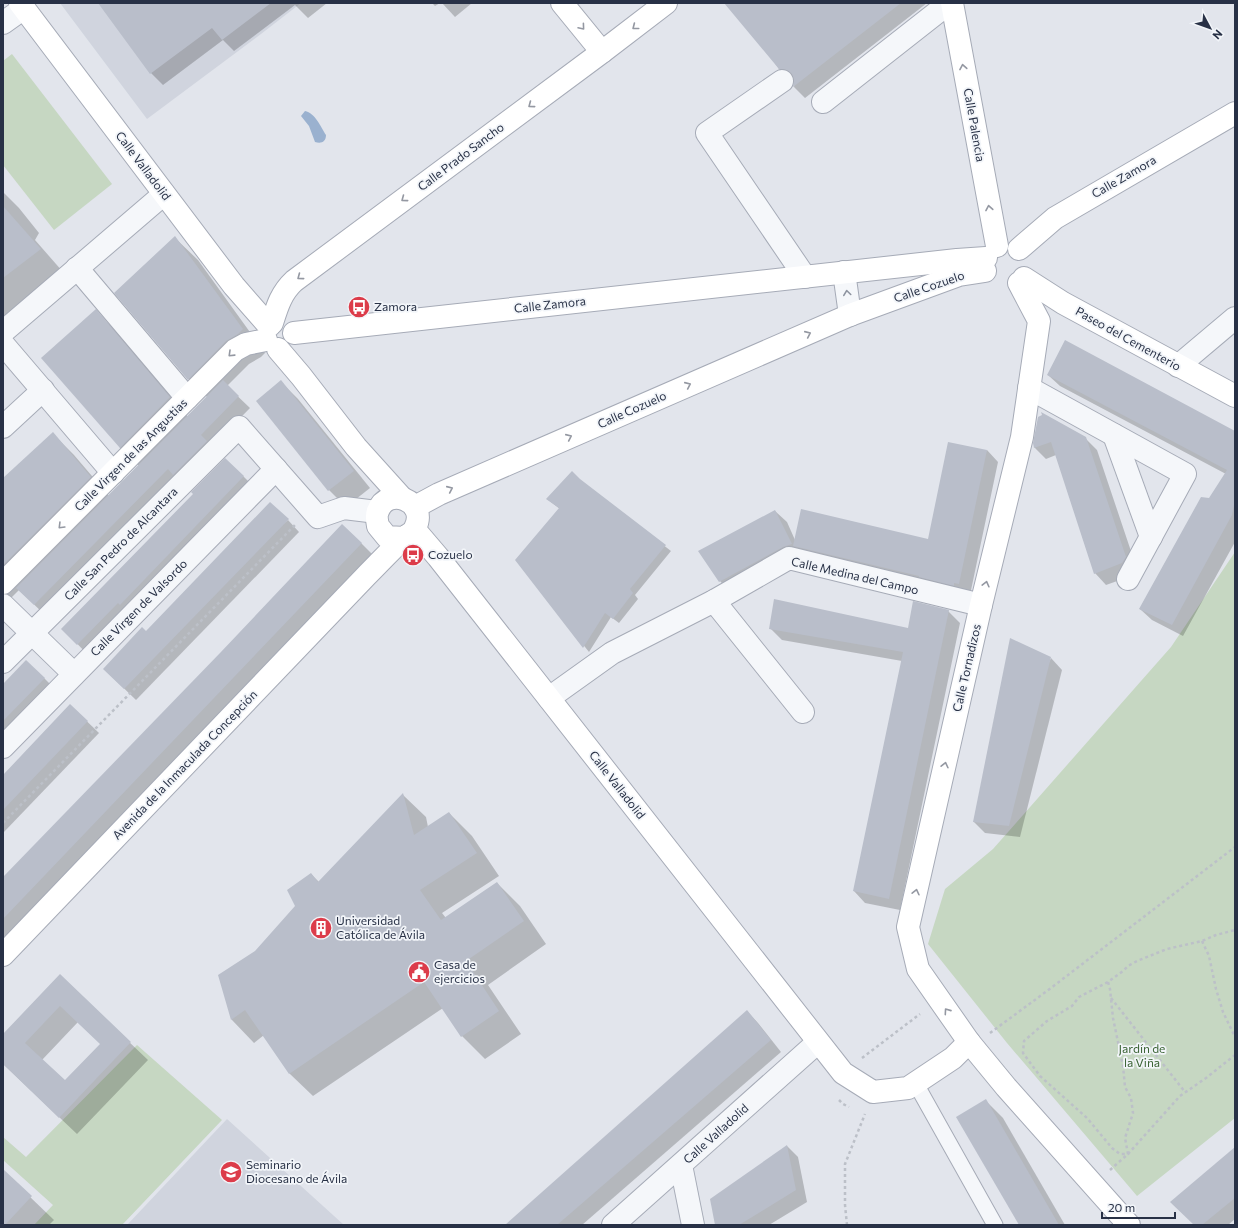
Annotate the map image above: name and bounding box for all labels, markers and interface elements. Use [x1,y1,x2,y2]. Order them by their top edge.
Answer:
north arrow [1190,8,1230,48]
one-way arrow [632,22,639,29]
one-way arrow [577,23,584,30]
text: N [1210,28,1226,42]
one-way arrow [960,63,968,70]
street label: Calle Palencia [962,87,988,163]
one-way arrow [528,100,535,107]
street label: Calle Prado Sancho [415,119,506,193]
street label: Calle Valladolid [113,128,174,203]
street label: Calle Zamora [1089,152,1158,200]
one-way arrow [401,194,408,202]
one-way arrow [986,205,994,211]
street label: Calle Cozuelo [891,267,966,305]
one-way arrow [297,272,304,279]
one-way arrow [843,290,852,297]
street label: Calle Zamora [513,293,587,315]
bus stop icon: Zamora [346,294,372,320]
place label: Zamora [374,299,417,313]
street label: Paseo del Cementerio [1073,303,1184,373]
one-way arrow [804,330,811,338]
one-way arrow [228,349,236,357]
one-way arrow [685,382,692,390]
street label: Calle Cozuelo [595,388,668,430]
street label: Calle Virgen de las Angustias [71,395,189,513]
one-way arrow [566,434,573,442]
street label: Calle San Pedro de Alcantara [61,484,180,603]
one-way arrow [446,486,453,494]
one-way arrow [58,521,66,529]
bus stop icon: Cozuelo [400,542,426,568]
place label: Cozuelo [428,547,473,561]
street label: Calle Medina del Campo [790,554,920,597]
street label: Calle Virgen de Valsordo [87,556,190,659]
one-way arrow [982,581,990,587]
street label: Calle Tornadizos [949,623,983,713]
street label: Avenida de la Inmaculada Concepción [109,687,259,842]
street label: Calle Valladolid [587,748,649,821]
one-way arrow [940,762,948,768]
one-way arrow [911,889,920,896]
place label: Universidad Católica de Ávila [336,913,425,941]
building icon: Universidad Católica de Ávila [308,915,334,941]
place label: Casa de ejercicios [434,957,485,985]
public building icon: Casa de ejercicios [406,959,432,985]
one-way arrow [945,1008,952,1015]
park label: Jardín de la Viña [1119,1041,1165,1069]
street label: Calle Valladolid [680,1100,751,1166]
place label: Seminario Diocesano de Ávila [246,1157,347,1185]
school or university icon: Seminario Diocesano de Ávila [218,1159,244,1185]
scale bar [1102,1194,1175,1220]
text: 20 m [1108,1200,1135,1214]

